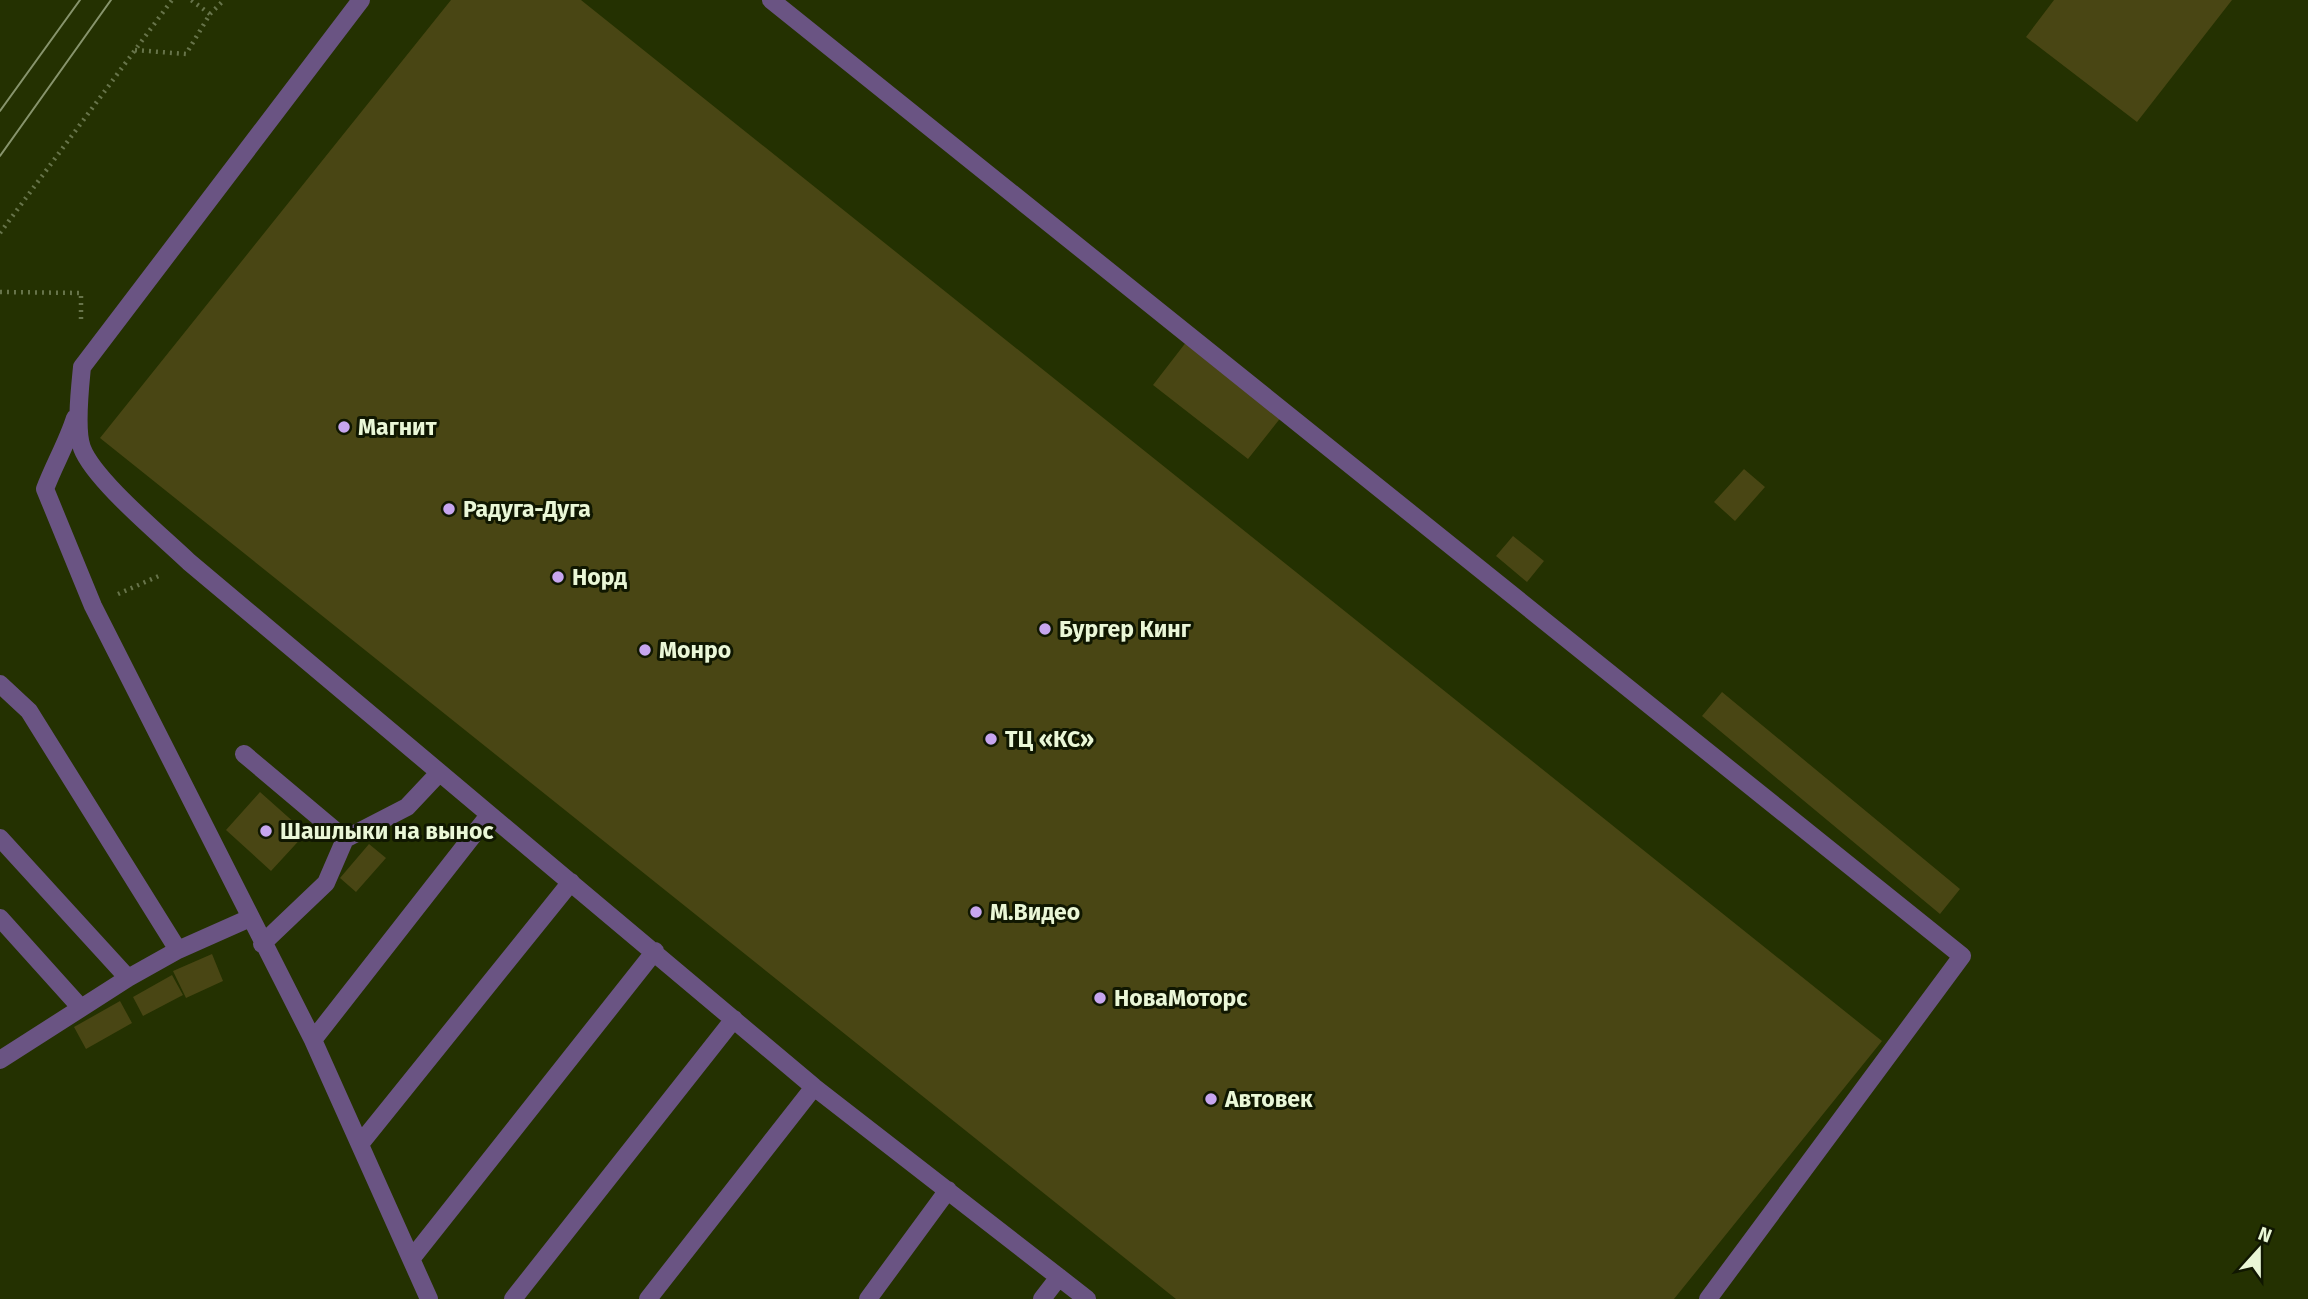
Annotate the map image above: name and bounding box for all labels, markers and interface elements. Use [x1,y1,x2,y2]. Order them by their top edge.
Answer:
place label: Магнит [358,413,437,441]
marker: Магнит [336,419,352,435]
place label: Радуга-Дуга [463,495,591,523]
marker: Радуга-Дуга [441,501,457,517]
place label: Норд [572,563,627,591]
marker: Норд [550,569,566,585]
place label: Бургер Кинг [1059,615,1192,643]
marker: Бургер Кинг [1037,621,1053,637]
place label: Монро [659,636,731,664]
marker: Монро [637,642,653,658]
place label: ТЦ «КС» [1005,725,1094,753]
marker: ТЦ «КС» [983,731,999,747]
place label: Шашлыки на вынос [280,817,494,845]
marker: Шашлыки на вынос [258,823,274,839]
place label: М.Видео [990,898,1080,926]
marker: М.Видео [968,904,984,920]
place label: НоваМоторс [1114,984,1247,1012]
marker: НоваМоторс [1092,990,1108,1006]
place label: Автовек [1224,1085,1313,1113]
marker: Автовек [1203,1091,1219,1107]
north arrow [2224,1215,2294,1285]
text: N [2255,1222,2275,1248]

